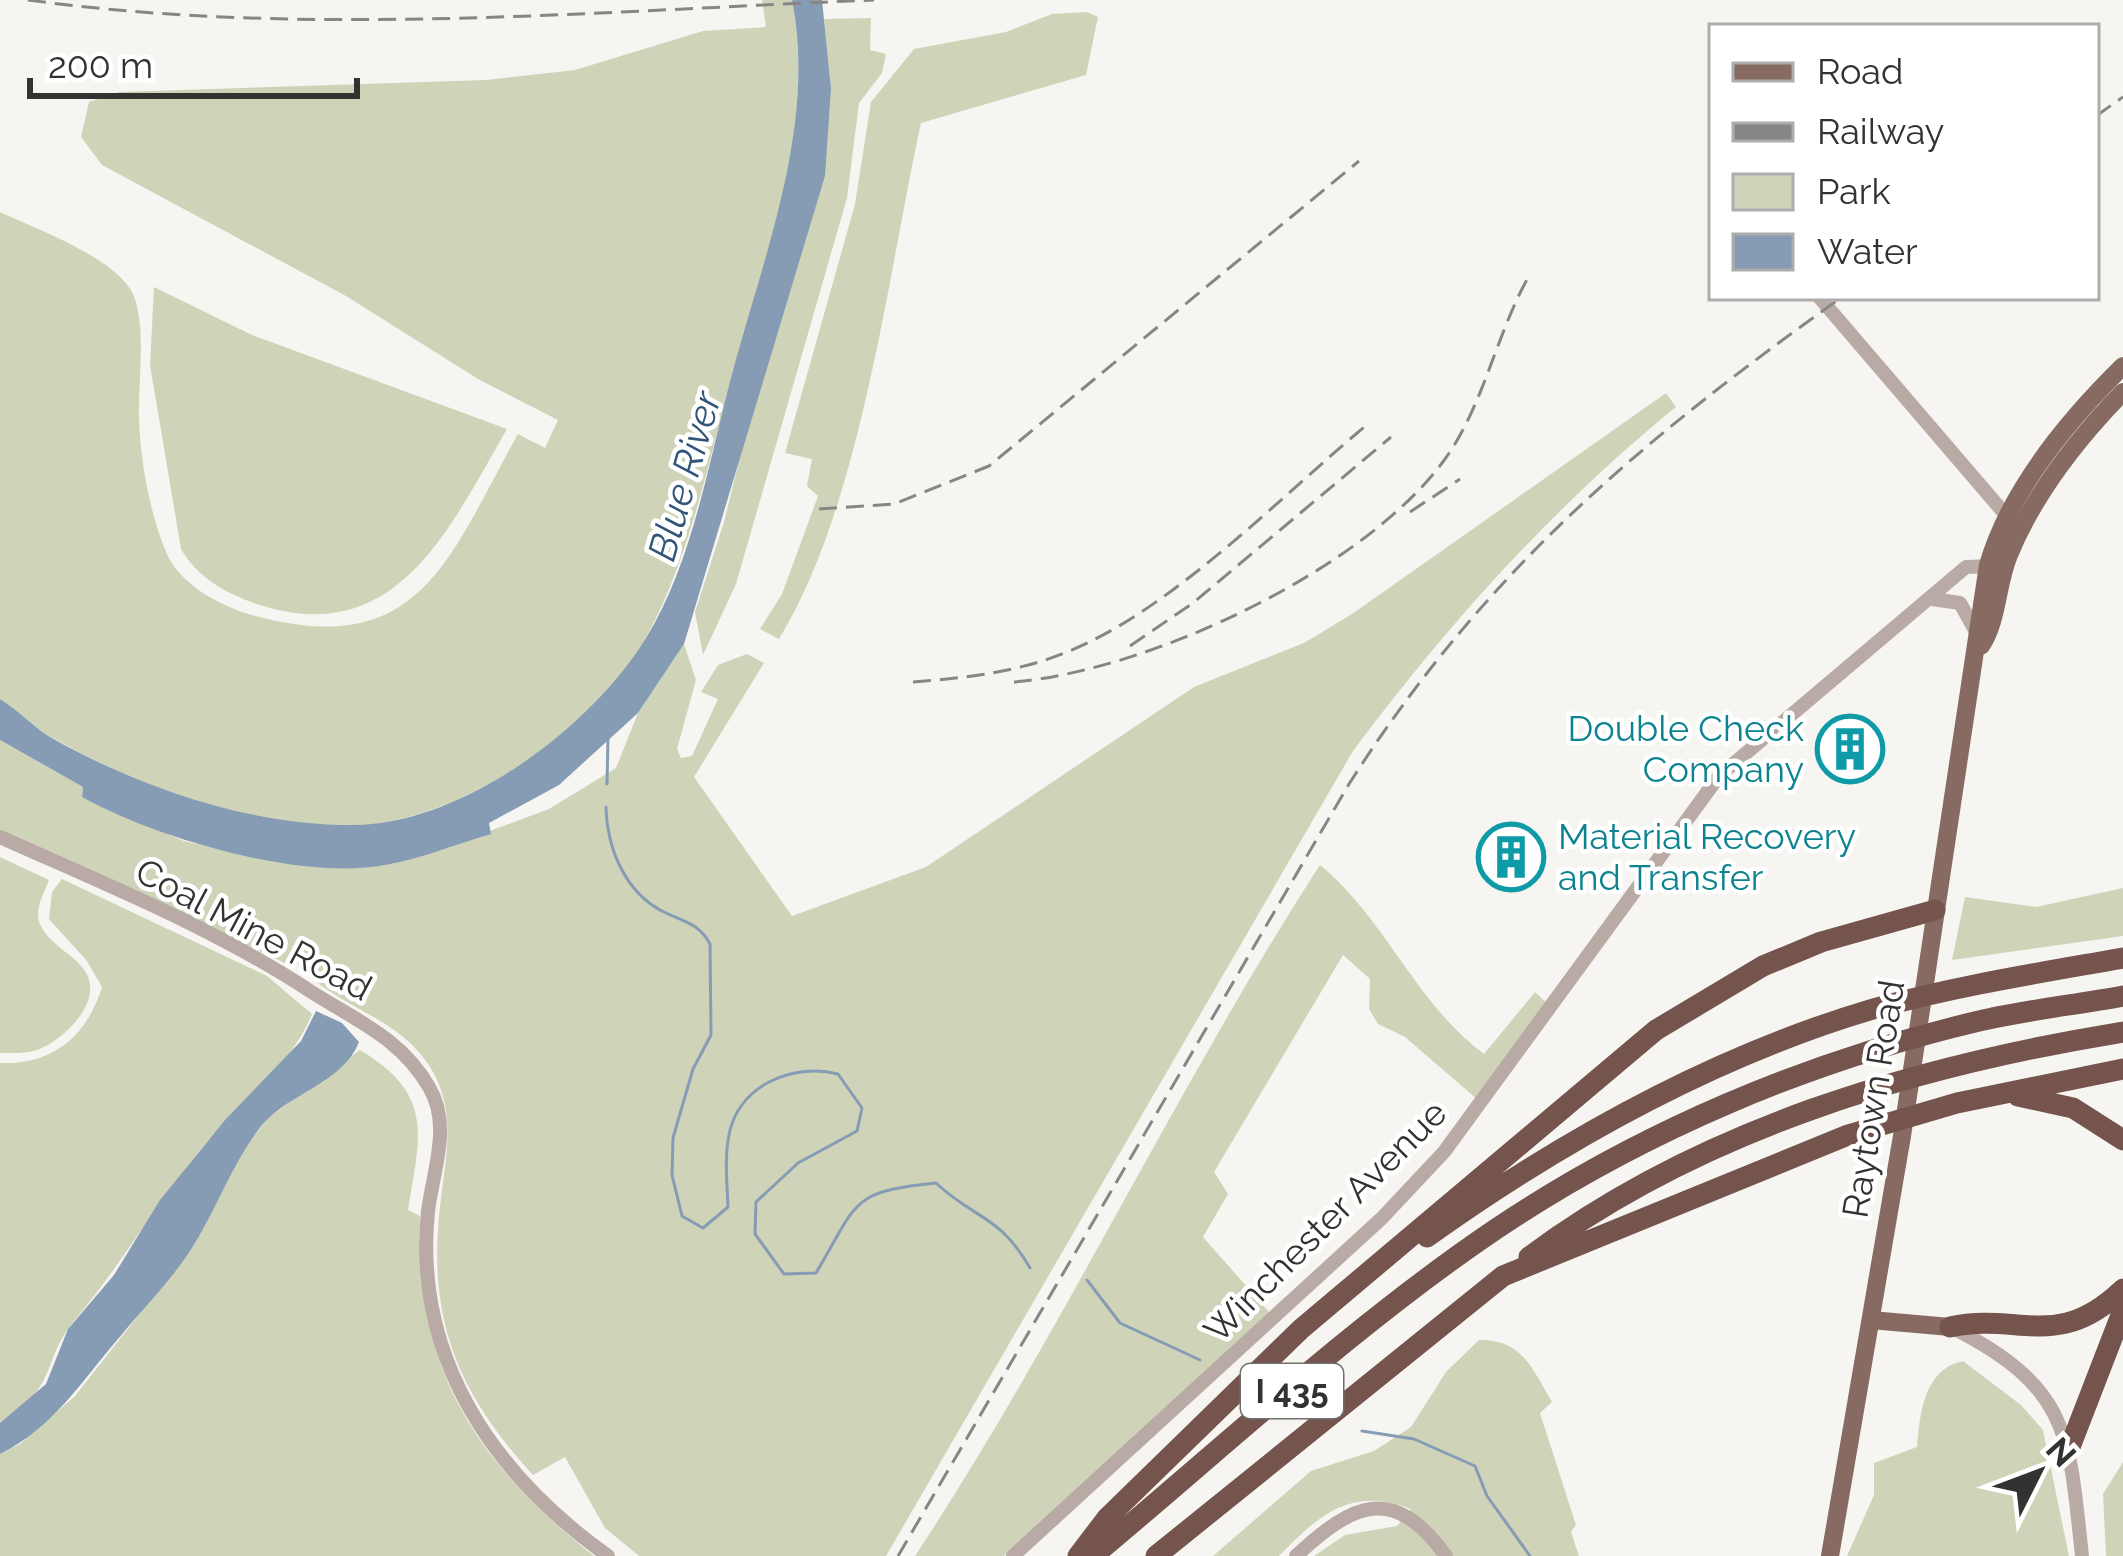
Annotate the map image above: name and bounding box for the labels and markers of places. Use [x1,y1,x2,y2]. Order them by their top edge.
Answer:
place label: Double Check Company [1567,707,1804,790]
building icon: Double Check Company [1815,714,1885,784]
place label: Material Recovery and Transfer [1558,815,1856,898]
building icon: Material Recovery and Transfer [1476,822,1546,892]

